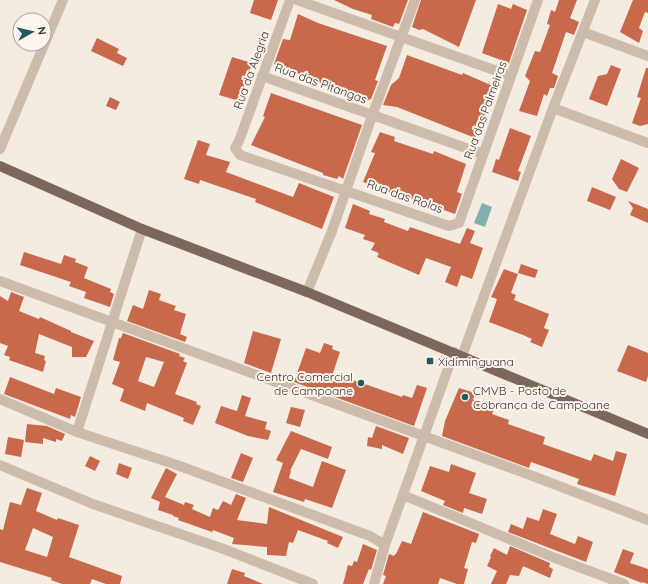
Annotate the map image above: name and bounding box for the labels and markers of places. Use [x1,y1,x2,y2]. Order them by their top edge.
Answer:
place label: Xidiminguana [438,354,514,369]
marker: Xidiminguana [425,356,435,366]
place label: Centro Comercial de Campoane [257,369,353,398]
marker: Centro Comercial de Campoane [356,378,366,388]
place label: CMVB - Posto de Cobrança de Campoane [473,383,610,412]
marker: CMVB - Posto de Cobrança de Campoane [460,392,470,402]

